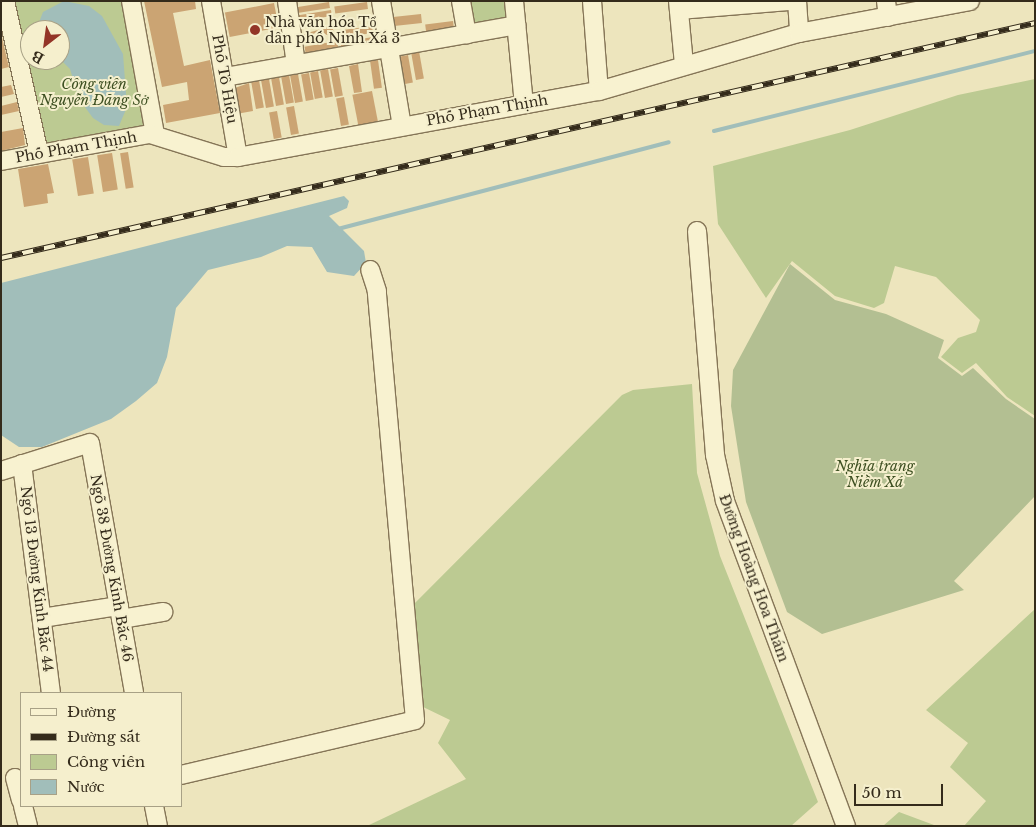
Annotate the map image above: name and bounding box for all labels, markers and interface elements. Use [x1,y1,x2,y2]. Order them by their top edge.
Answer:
place label: Nhà văn hóa Tổ dân phố Ninh Xá 3 [265,14,401,46]
north arrow [20,20,70,70]
marker: Nhà văn hóa Tổ dân phố Ninh Xá 3 [249,24,261,36]
street label: Phố Tô Hiệu [209,33,241,125]
text: B [29,47,47,68]
park label: Công viên Nguyễn Đăng Sở [39,76,149,108]
street label: Phố Phạm Thịnh [425,91,549,129]
street label: Phố Phạm Thịnh [14,128,138,166]
park label: Nghĩa trang Niềm Xá [835,458,915,491]
street label: Ngõ 38 Đường Kinh Bắc 46 [87,472,137,664]
street label: Ngõ 13 Đường Kinh Bắc 44 [17,484,57,674]
street label: Đường Hoàng Hoa Thám [715,491,793,665]
legend [20,692,182,807]
text: Đường [67,702,116,721]
text: Đường sắt [67,727,141,746]
text: Công viên [67,752,145,771]
scale bar [856,774,945,806]
text: Nước [67,777,105,796]
text: 50 m [862,783,902,802]

